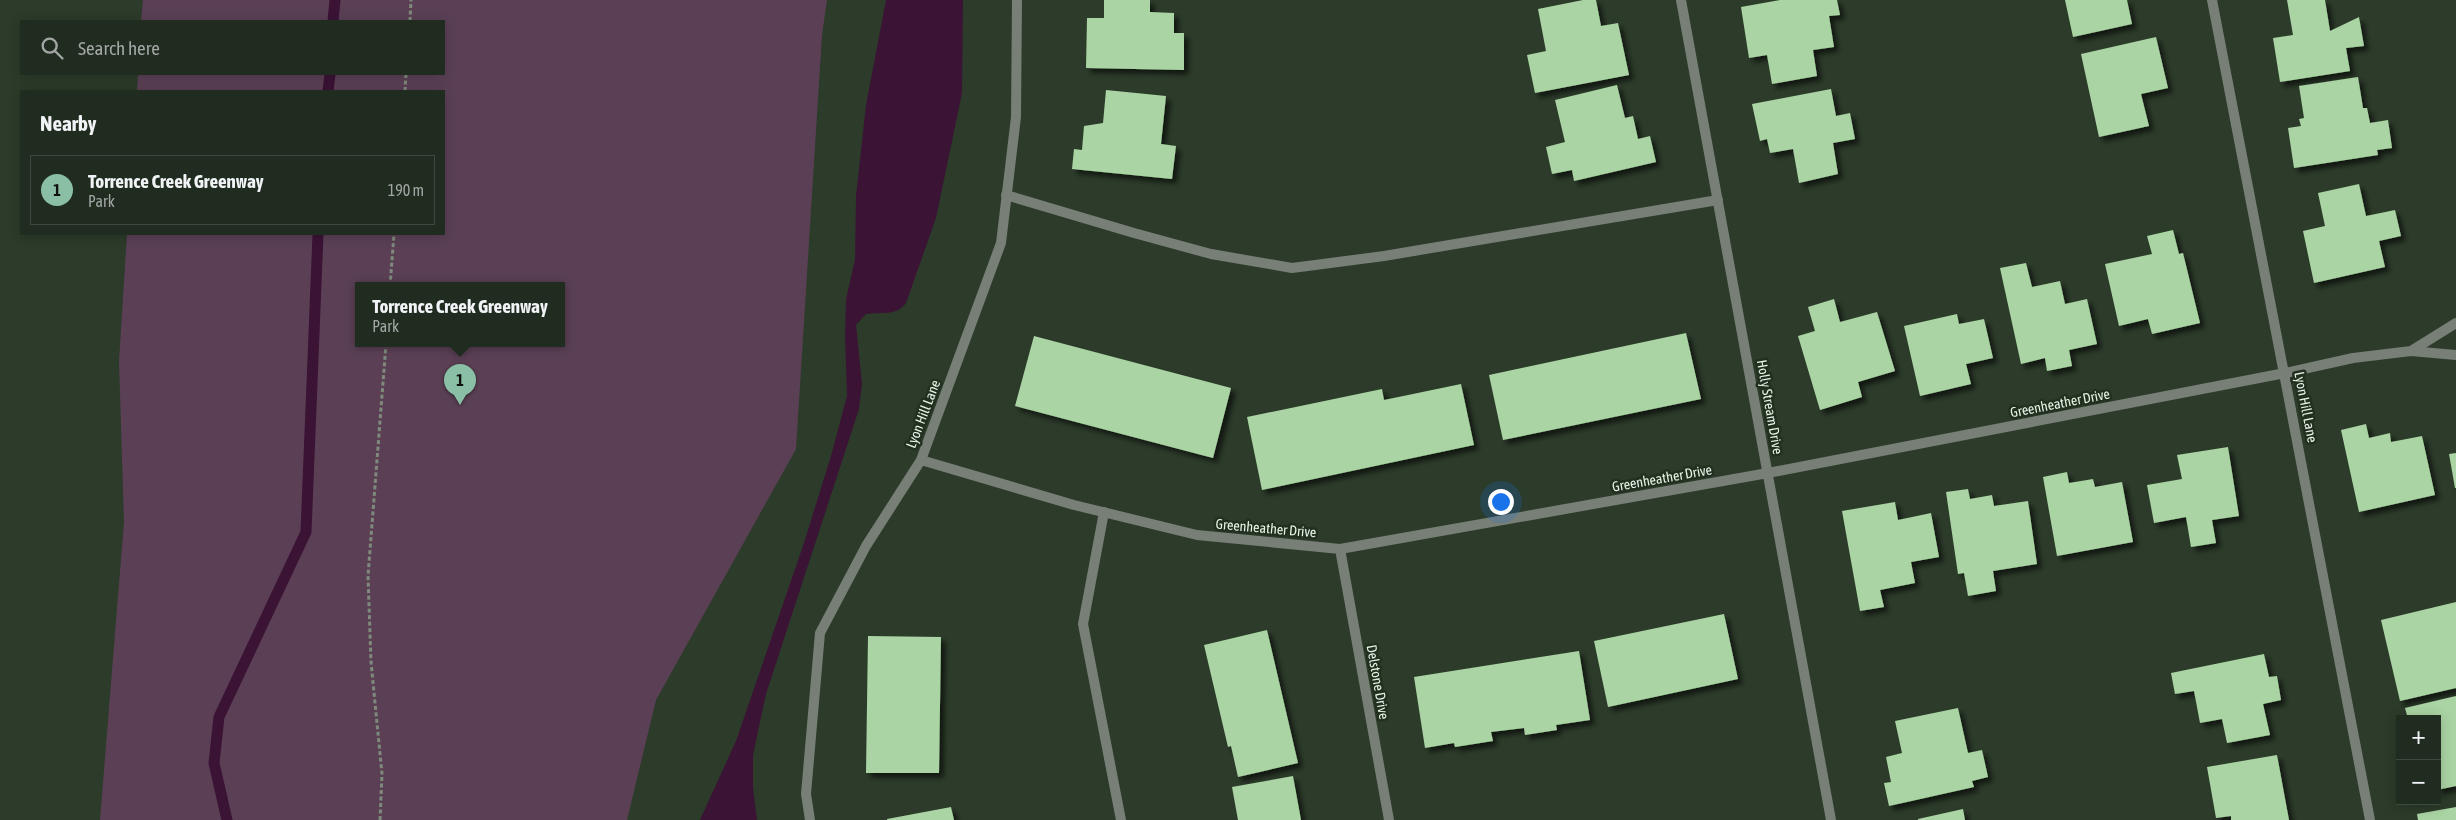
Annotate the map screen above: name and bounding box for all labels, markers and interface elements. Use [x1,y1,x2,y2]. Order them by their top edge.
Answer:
search box [20,20,445,75]
icon: search [38,34,66,62]
text: Search here [78,37,160,59]
text: Nearby [40,111,96,135]
text: Torrence Creek Greenway [88,170,264,192]
text: 1 [53,181,61,199]
text: 190 m [388,181,424,199]
text: Park [88,192,115,210]
popup [355,282,565,347]
text: Torrence Creek Greenway [372,295,548,317]
text: Park [372,317,399,335]
street label: Holly Stream Drive [1754,358,1786,456]
pin: 1 [444,364,476,405]
street label: Lyon Hill Lane [2291,370,2321,444]
street label: Lyon Hill Lane [903,378,943,450]
street label: Greenheather Drive [2009,386,2111,420]
street label: Greenheather Drive [1611,461,1713,495]
your location [1488,489,1514,515]
street label: Greenheather Drive [1215,516,1317,540]
street label: Delstone Drive [1364,643,1392,721]
map controls [2396,715,2441,805]
button: + [2396,715,2441,760]
button: − [2396,760,2441,805]

